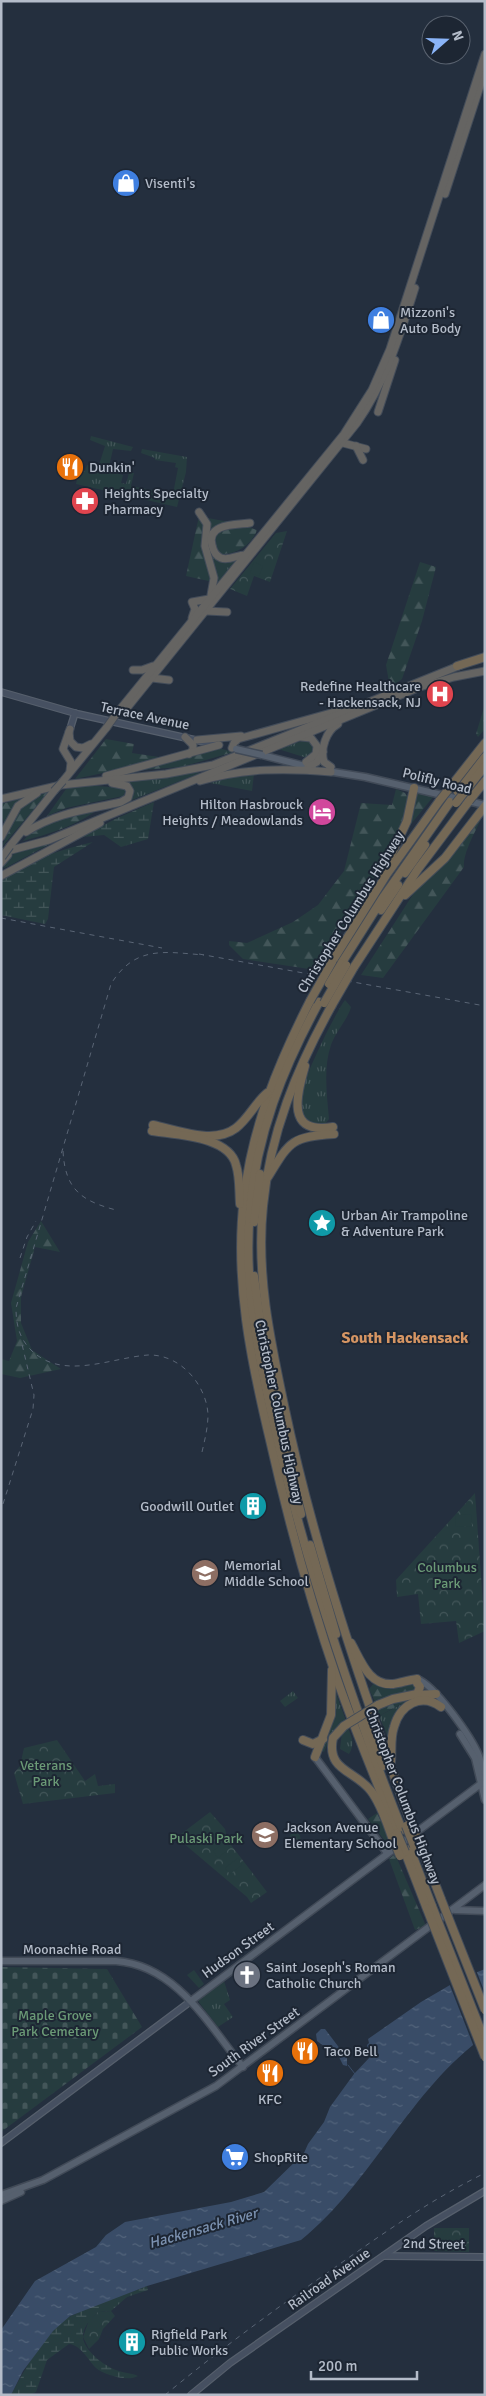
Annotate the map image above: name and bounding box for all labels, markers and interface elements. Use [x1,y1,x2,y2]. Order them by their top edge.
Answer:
north arrow [421,15,471,65]
text: N [448,28,467,43]
shop icon: Visenti's [111,168,141,198]
place label: Visenti's [145,175,195,192]
place label: Mizzoni's Auto Body [400,304,461,337]
shop icon: Mizzoni's Auto Body [366,305,396,335]
restaurant icon: Dunkin' [55,452,85,482]
place label: Dunkin' [89,459,135,476]
place label: Heights Specialty Pharmacy [104,485,209,518]
pharmacy icon: Heights Specialty Pharmacy [70,486,100,516]
place label: Redefine Healthcare - Hackensack, NJ [300,678,421,711]
hospital icon: Redefine Healthcare - Hackensack, NJ [425,679,455,709]
street label: Terrace Avenue [99,698,191,734]
street label: Polifly Road [401,764,473,798]
place label: Hilton Hasbrouck Heights / Meadowlands [162,796,303,829]
hotel icon: Hilton Hasbrouck Heights / Meadowlands [307,797,337,827]
street label: Christopher Columbus Highway [294,827,408,996]
place label: Urban Air Trampoline & Adventure Park [341,1207,468,1240]
place icon: Urban Air Trampoline & Adventure Park [307,1208,337,1238]
street label: Christopher Columbus Highway [251,1318,307,1506]
district label: South Hackensack [342,1328,469,1348]
building icon: Goodwill Outlet [238,1491,268,1521]
place label: Goodwill Outlet [140,1498,234,1515]
place label: Memorial Middle School [224,1557,309,1590]
school or university icon: Memorial Middle School [190,1558,220,1588]
park label: Columbus Park [417,1559,477,1592]
street label: Christopher Columbus Highway [361,1705,445,1887]
park label: Veterans Park [20,1757,72,1790]
place label: Jackson Avenue Elementary School [284,1819,397,1852]
school or university icon: Jackson Avenue Elementary School [250,1820,280,1850]
park label: Pulaski Park [169,1830,243,1847]
street label: Hudson Street [199,1918,278,1982]
street label: Moonachie Road [23,1941,121,1958]
place label: Saint Joseph's Roman Catholic Church [266,1959,396,1992]
church icon: Saint Joseph's Roman Catholic Church [232,1960,262,1990]
street label: South River Street [205,2003,303,2081]
park label: Maple Grove Park Cemetary [11,2007,99,2040]
restaurant icon: Taco Bell [290,2036,320,2066]
place label: Taco Bell [324,2043,377,2060]
restaurant icon: KFC [255,2058,285,2088]
place label: KFC [258,2091,282,2108]
supermarket icon: ShopRite [220,2142,250,2172]
place label: ShopRite [254,2149,308,2166]
water label: Hackensack River [147,2203,262,2252]
street label: 2nd Street [403,2235,465,2253]
street label: Railroad Avenue [284,2244,374,2314]
place label: Rigfield Park Public Works [151,2326,228,2359]
building icon: Rigfield Park Public Works [117,2327,147,2357]
scale bar [311,2348,417,2380]
text: 200 m [318,2357,358,2375]

